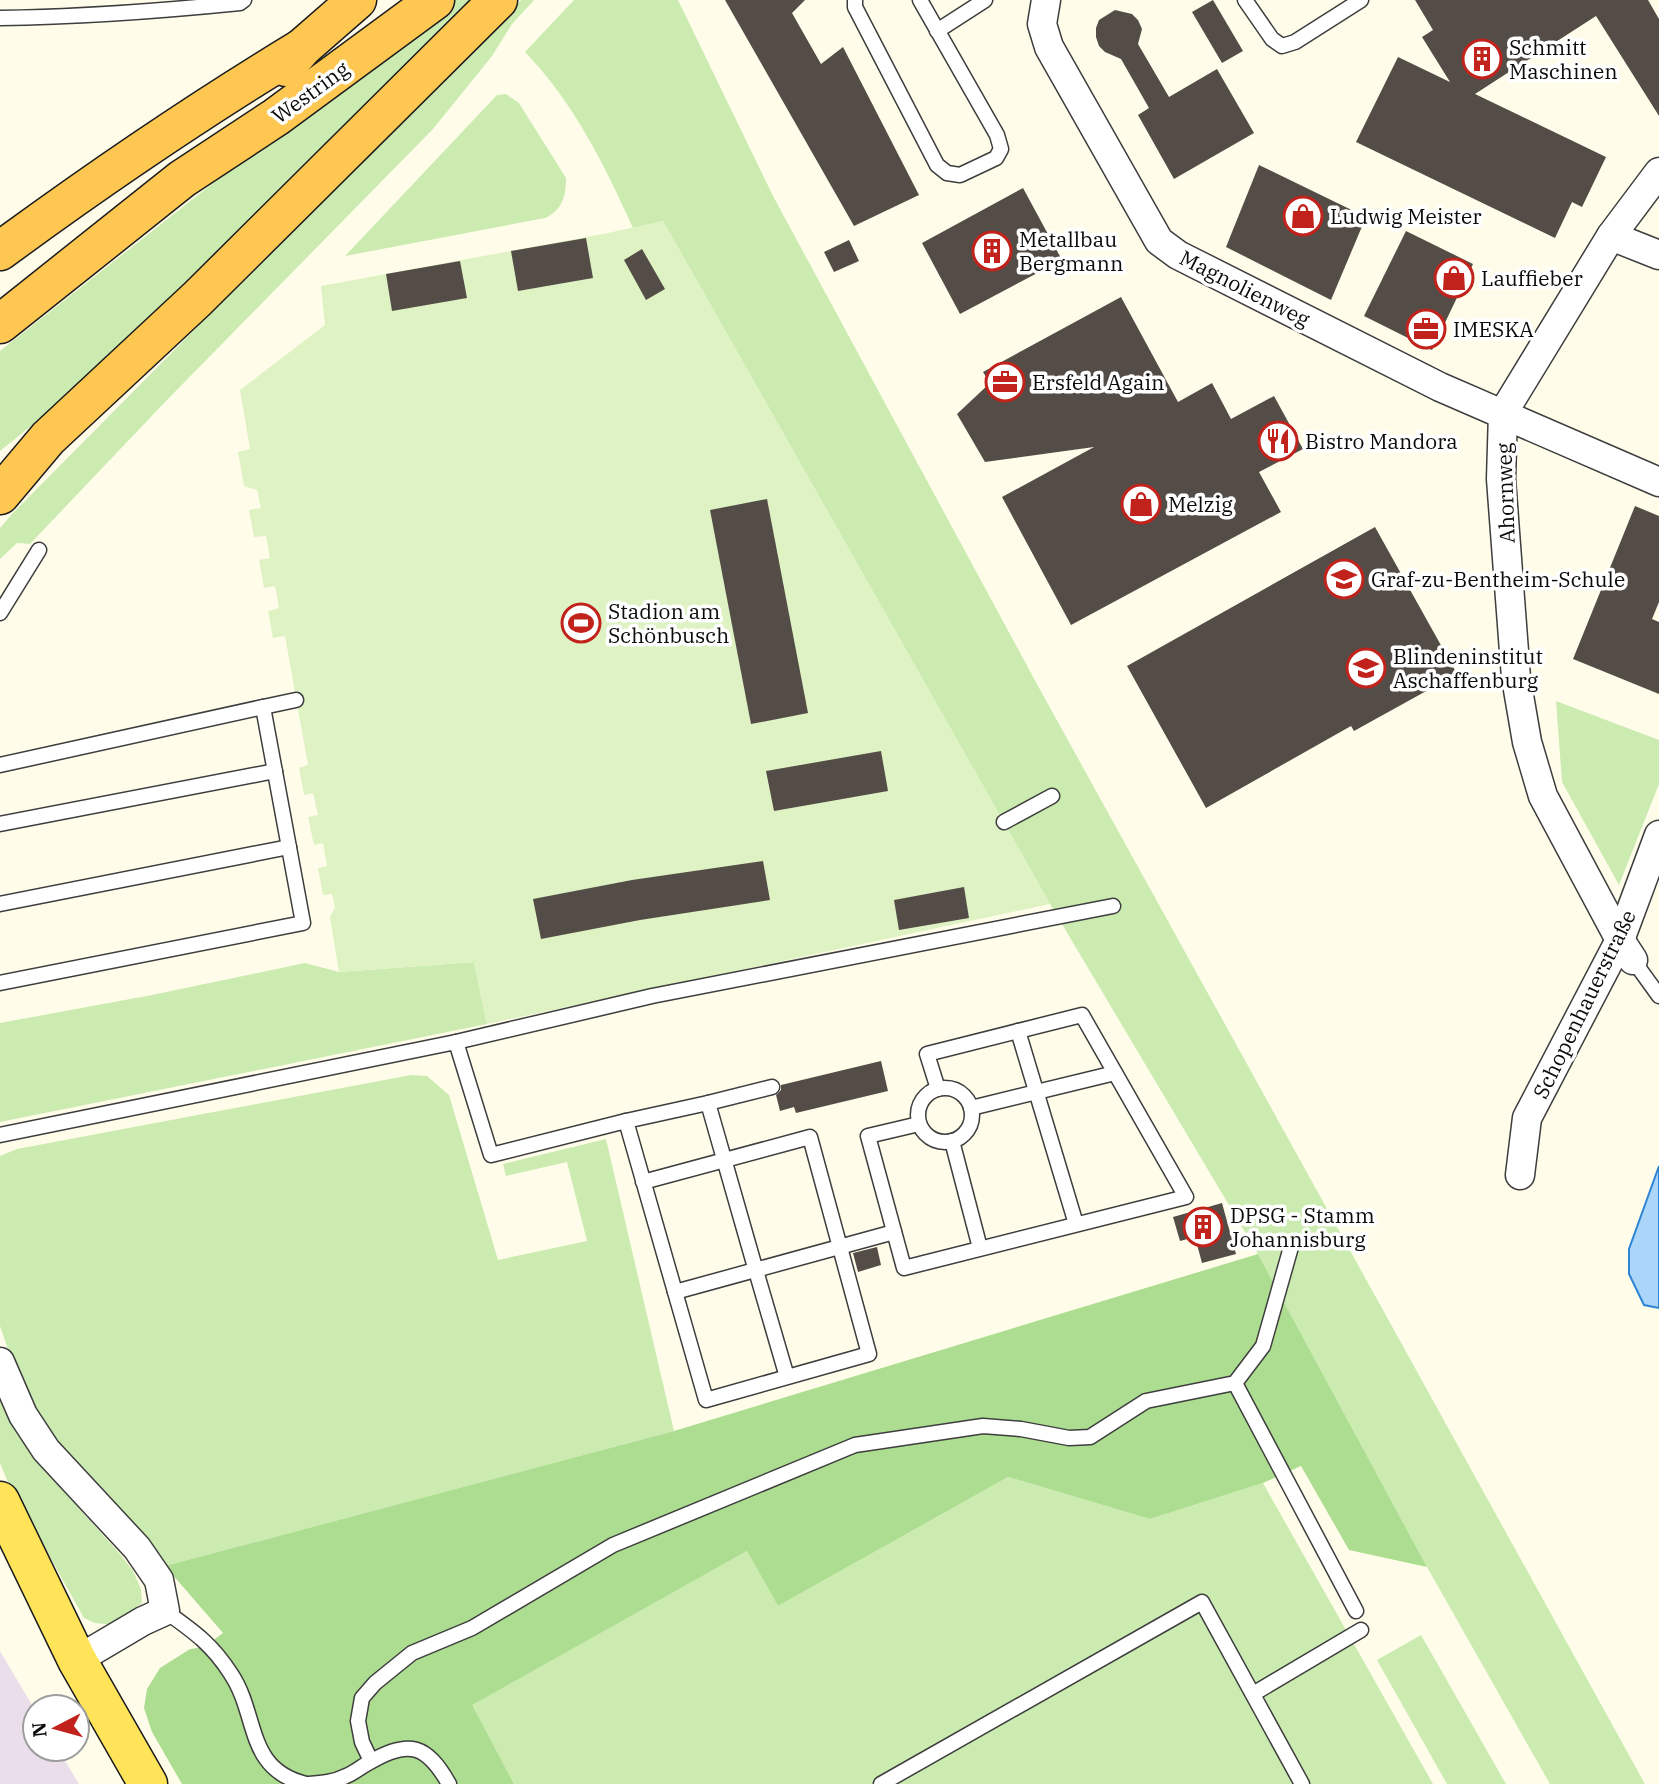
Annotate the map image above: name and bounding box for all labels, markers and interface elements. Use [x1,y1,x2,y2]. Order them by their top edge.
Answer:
place label: Schmitt Maschinen [1509,33,1618,85]
building icon: Schmitt Maschinen [1461,38,1503,80]
street label: Westring [266,54,355,129]
shop icon: Ludwig Meister [1282,195,1324,237]
place label: Ludwig Meister [1330,202,1482,230]
place label: Metallbau Bergmann [1019,225,1123,277]
building icon: Metallbau Bergmann [971,230,1013,272]
street label: Magnolienweg [1175,243,1315,333]
shop icon: Lauffieber [1433,257,1475,299]
place label: Lauffieber [1481,264,1584,292]
office icon: IMESKA [1405,308,1447,350]
place label: IMESKA [1453,315,1534,343]
office icon: Ersfeld Again [984,361,1026,403]
place label: Ersfeld Again [1032,368,1164,396]
restaurant icon: Bistro Mandora [1257,420,1299,462]
place label: Bistro Mandora [1305,427,1458,455]
street label: Ahornweg [1489,442,1521,544]
shop icon: Melzig [1120,483,1162,525]
place label: Melzig [1168,490,1233,518]
school or university icon: Graf-zu-Bentheim-Schule [1323,558,1365,600]
place label: Graf-zu-Bentheim-Schule [1371,565,1625,593]
place label: Stadion am Schönbusch [608,597,729,649]
sports icon: Stadion am Schönbusch [560,602,602,644]
place label: Blindeninstitut Aschaffenburg [1393,642,1543,694]
school or university icon: Blindeninstitut Aschaffenburg [1345,647,1387,689]
street label: Schopenhauerstraße [1526,905,1642,1103]
place label: DPSG - Stamm Johannisburg [1230,1201,1375,1253]
building icon: DPSG - Stamm Johannisburg [1182,1206,1224,1248]
north arrow [21,1693,91,1763]
text: N [26,1721,52,1739]

